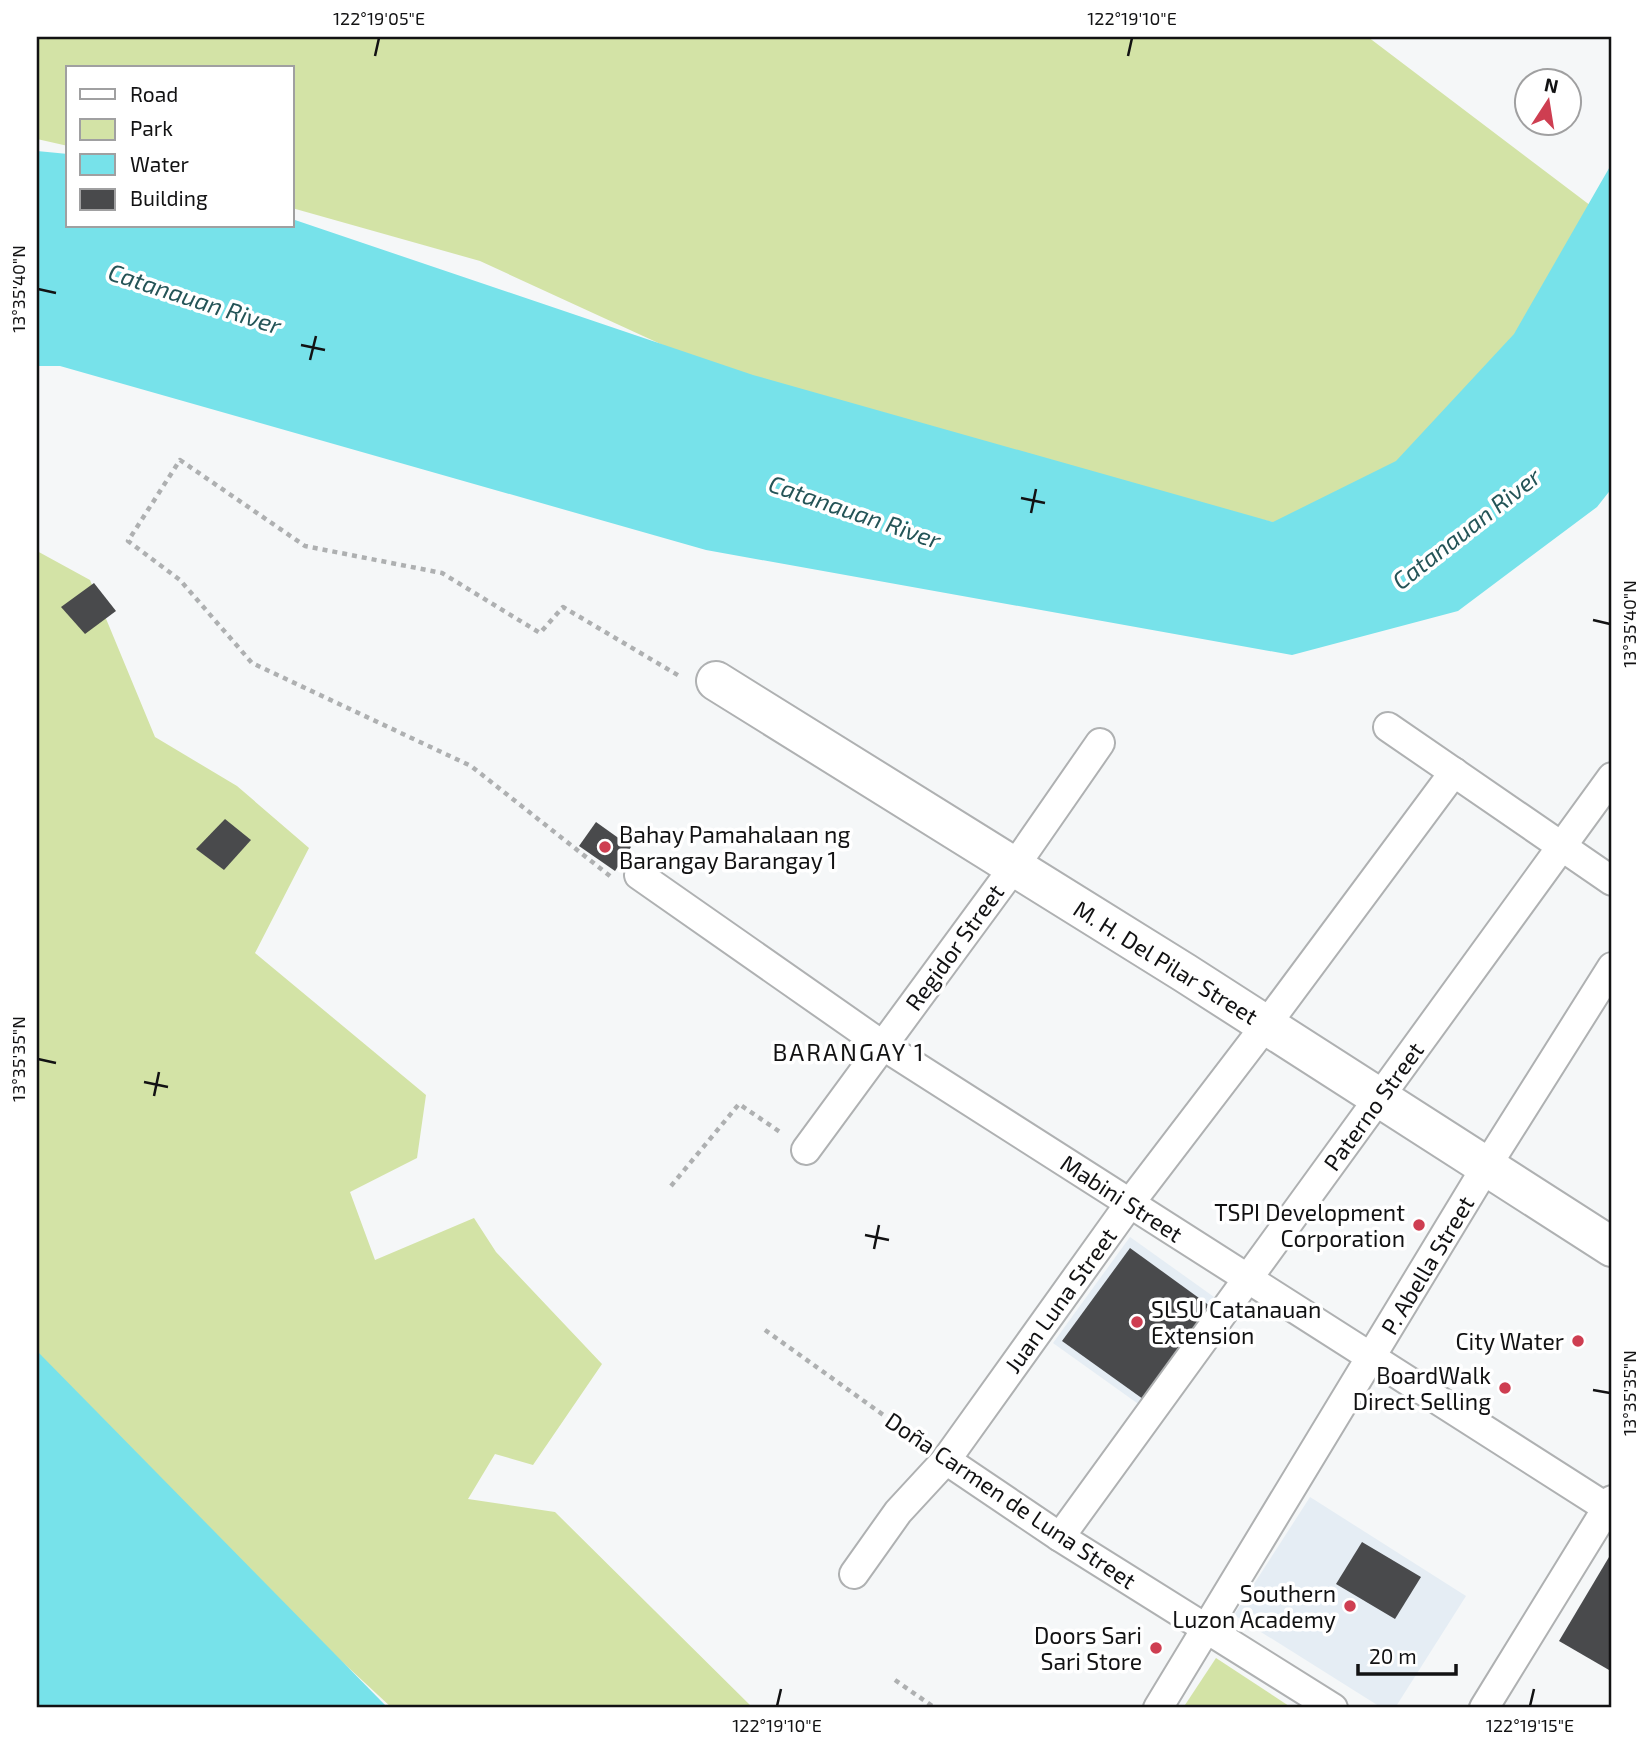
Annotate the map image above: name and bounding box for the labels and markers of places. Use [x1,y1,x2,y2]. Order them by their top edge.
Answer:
place label: Bahay Pamahalaan ng Barangay Barangay 1 [619,820,850,874]
marker: Bahay Pamahalaan ng Barangay Barangay 1 [597,839,613,855]
place label: TSPI Development Corporation [1214,1198,1405,1252]
marker: TSPI Development Corporation [1411,1217,1427,1233]
place label: SLSU Catanauan Extension [1151,1295,1321,1349]
marker: SLSU Catanauan Extension [1129,1314,1145,1330]
place label: City Water [1455,1327,1564,1355]
marker: City Water [1570,1333,1586,1349]
place label: BoardWalk Direct Selling [1353,1361,1491,1415]
marker: BoardWalk Direct Selling [1497,1380,1513,1396]
place label: Southern Luzon Academy [1172,1579,1336,1633]
marker: Southern Luzon Academy [1342,1598,1358,1614]
place label: Doors Sari Sari Store [1034,1621,1142,1675]
marker: Doors Sari Sari Store [1148,1640,1164,1656]

